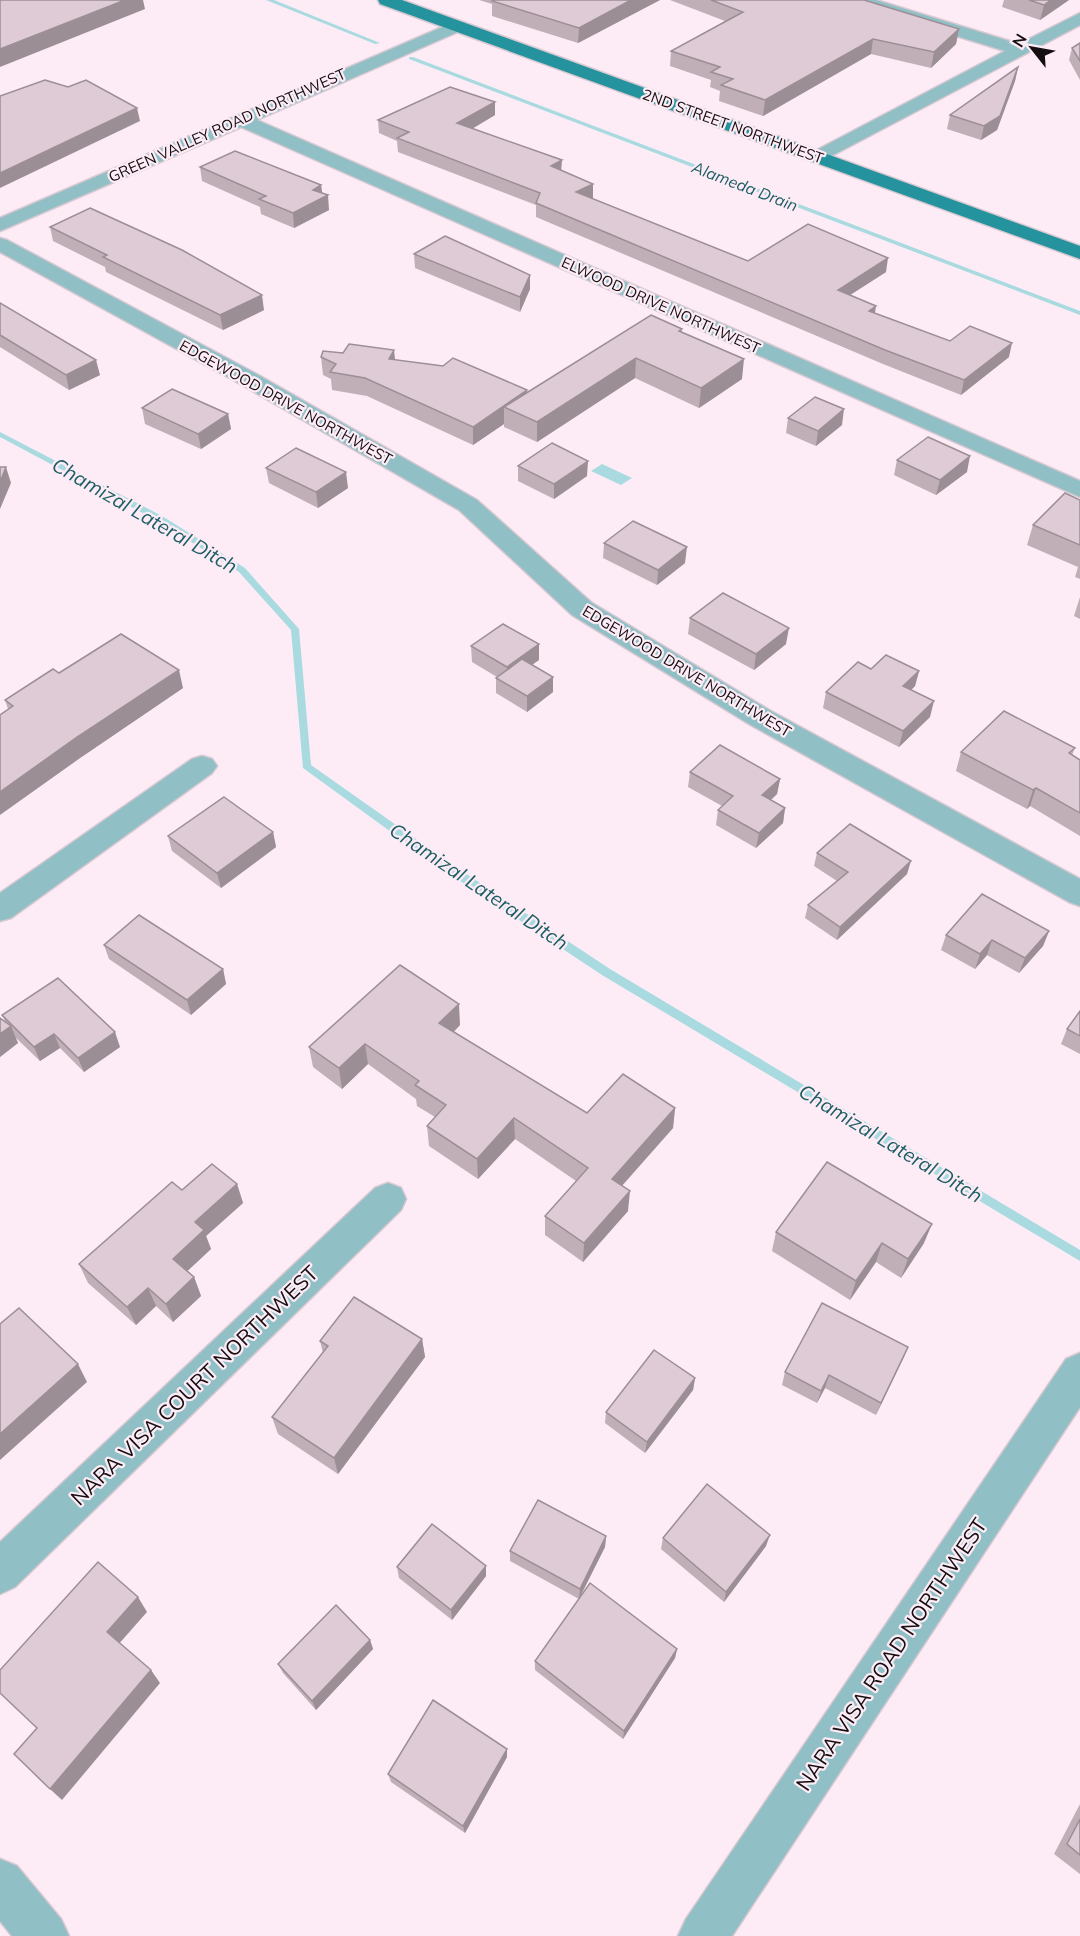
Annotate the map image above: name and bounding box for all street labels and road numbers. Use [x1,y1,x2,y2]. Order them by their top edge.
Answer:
street label: GREEN VALLEY ROAD NORTHWEST [105,64,349,186]
street label: 2ND STREET NORTHWEST [640,84,826,168]
street label: ELWOOD DRIVE NORTHWEST [559,252,763,358]
street label: EDGEWOOD DRIVE NORTHWEST [176,336,396,468]
street label: EDGEWOOD DRIVE NORTHWEST [579,601,795,741]
street label: NARA VISA COURT NORTHWEST [65,1259,323,1510]
street label: NARA VISA ROAD NORTHWEST [790,1513,992,1795]

